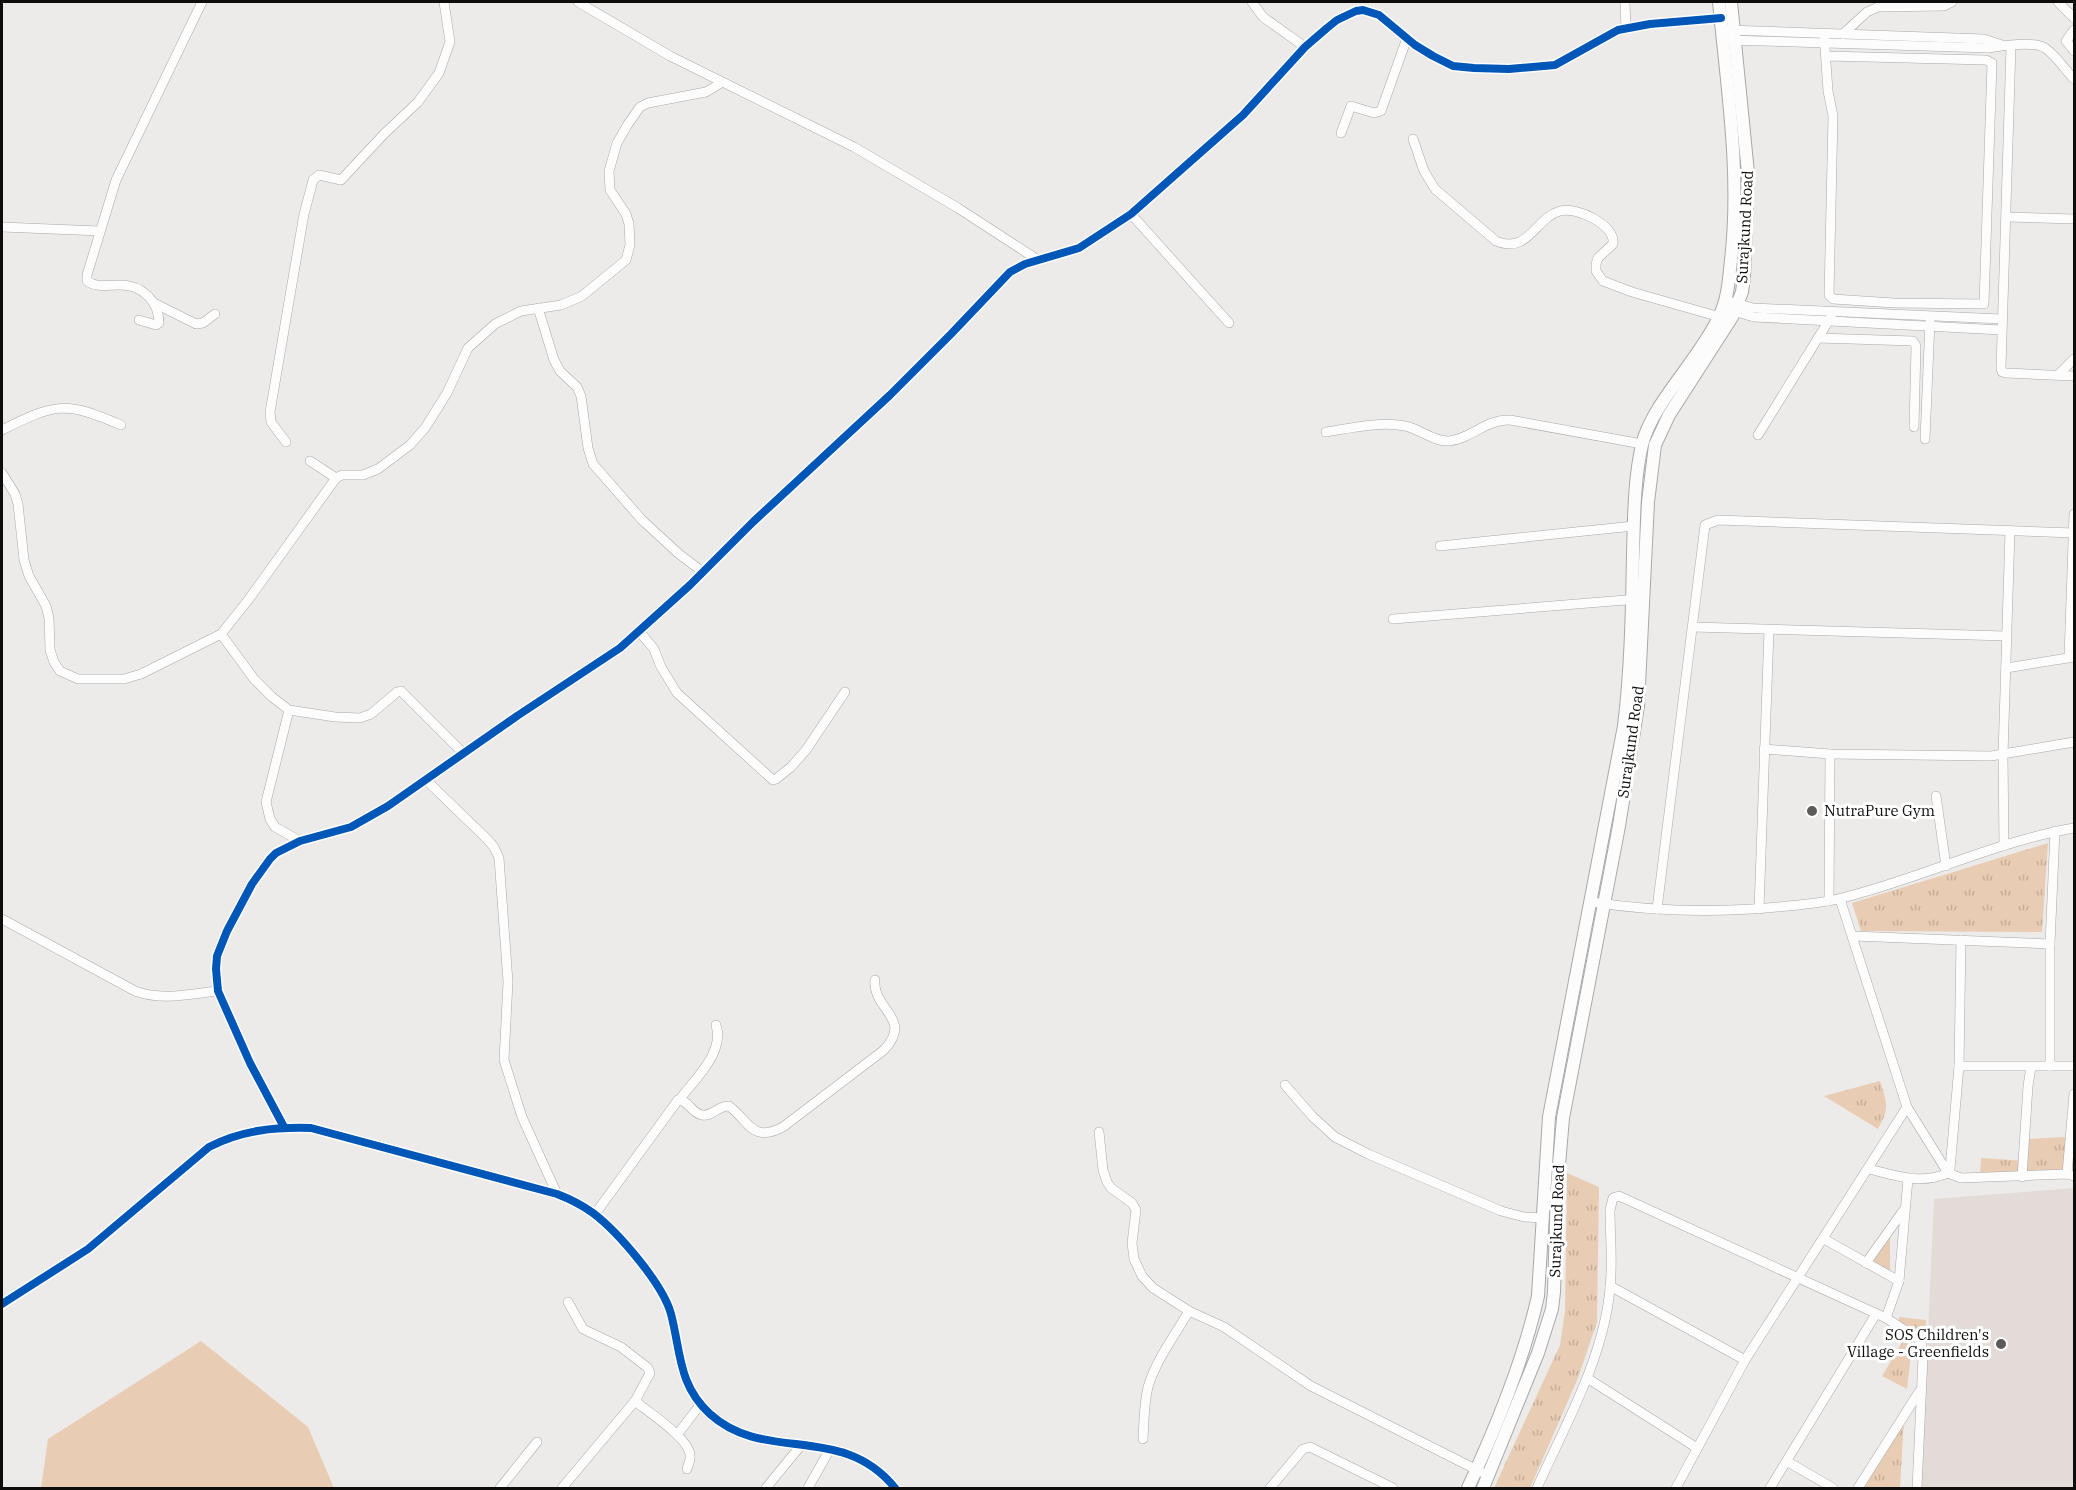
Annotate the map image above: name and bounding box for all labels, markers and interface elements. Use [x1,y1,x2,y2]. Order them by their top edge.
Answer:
street label: Surajkund Road [1732,170,1757,284]
street label: Surajkund Road [1613,684,1648,799]
place label: NutraPure Gym [1824,801,1935,820]
marker: NutraPure Gym [1805,804,1819,818]
street label: Surajkund Road [1545,1164,1568,1278]
place label: SOS Children's Village - Greenfields [1847,1325,1989,1361]
marker: SOS Children's Village - Greenfields [1994,1337,2008,1351]

